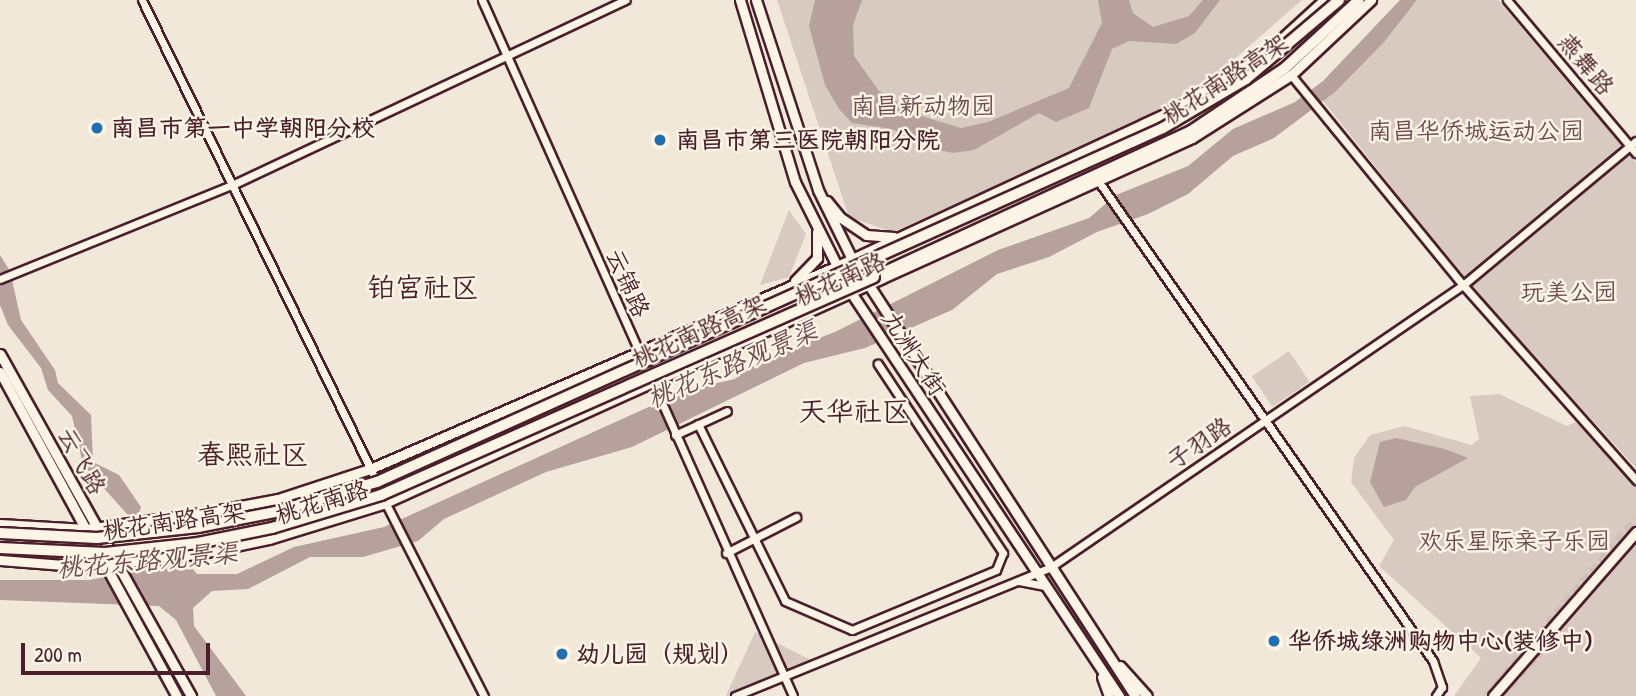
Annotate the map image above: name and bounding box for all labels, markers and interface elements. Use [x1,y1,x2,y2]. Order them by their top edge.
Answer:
street label: 燕舞路 [1552,27,1620,101]
street label: 桃花南路高架 [1157,28,1293,130]
park label: 南昌新动物园 [851,92,995,120]
place label: 南昌市第一中学朝阳分校 [111,114,375,142]
park label: 南昌华侨城运动公园 [1368,117,1584,145]
marker: 南昌市第一中学朝阳分校 [89,120,105,136]
place label: 南昌市第三医院朝阳分院 [676,126,940,154]
marker: 南昌市第三医院朝阳分院 [650,130,670,150]
street label: 云锦路 [600,244,656,322]
street label: 桃花南路 [790,246,890,312]
district label: 铂宫社区 [367,270,479,304]
park label: 玩美公园 [1521,278,1617,306]
street label: 桃花南路高架 [627,289,771,373]
street label: 九洲大街 [876,305,952,401]
water label: 桃花东路观景渠 [642,314,822,414]
district label: 天华社区 [798,394,910,428]
street label: 子羽路 [1161,411,1237,475]
street label: 云飞路 [52,423,112,499]
district label: 春熙社区 [197,437,309,471]
street label: 桃花南路 [272,474,372,530]
street label: 桃花南路高架 [101,497,247,545]
park label: 欢乐星际亲子乐园 [1418,527,1610,555]
water label: 桃花东路观景渠 [55,537,239,583]
place label: 华侨城绿洲购物中心(装修中) [1288,627,1593,655]
scale bar [24,630,214,674]
marker: 华侨城绿洲购物中心(装修中) [1266,633,1282,649]
text: 200 m [34,640,82,669]
place label: 幼儿园（规划） [576,640,744,668]
marker: 幼儿园（规划） [554,646,570,662]

